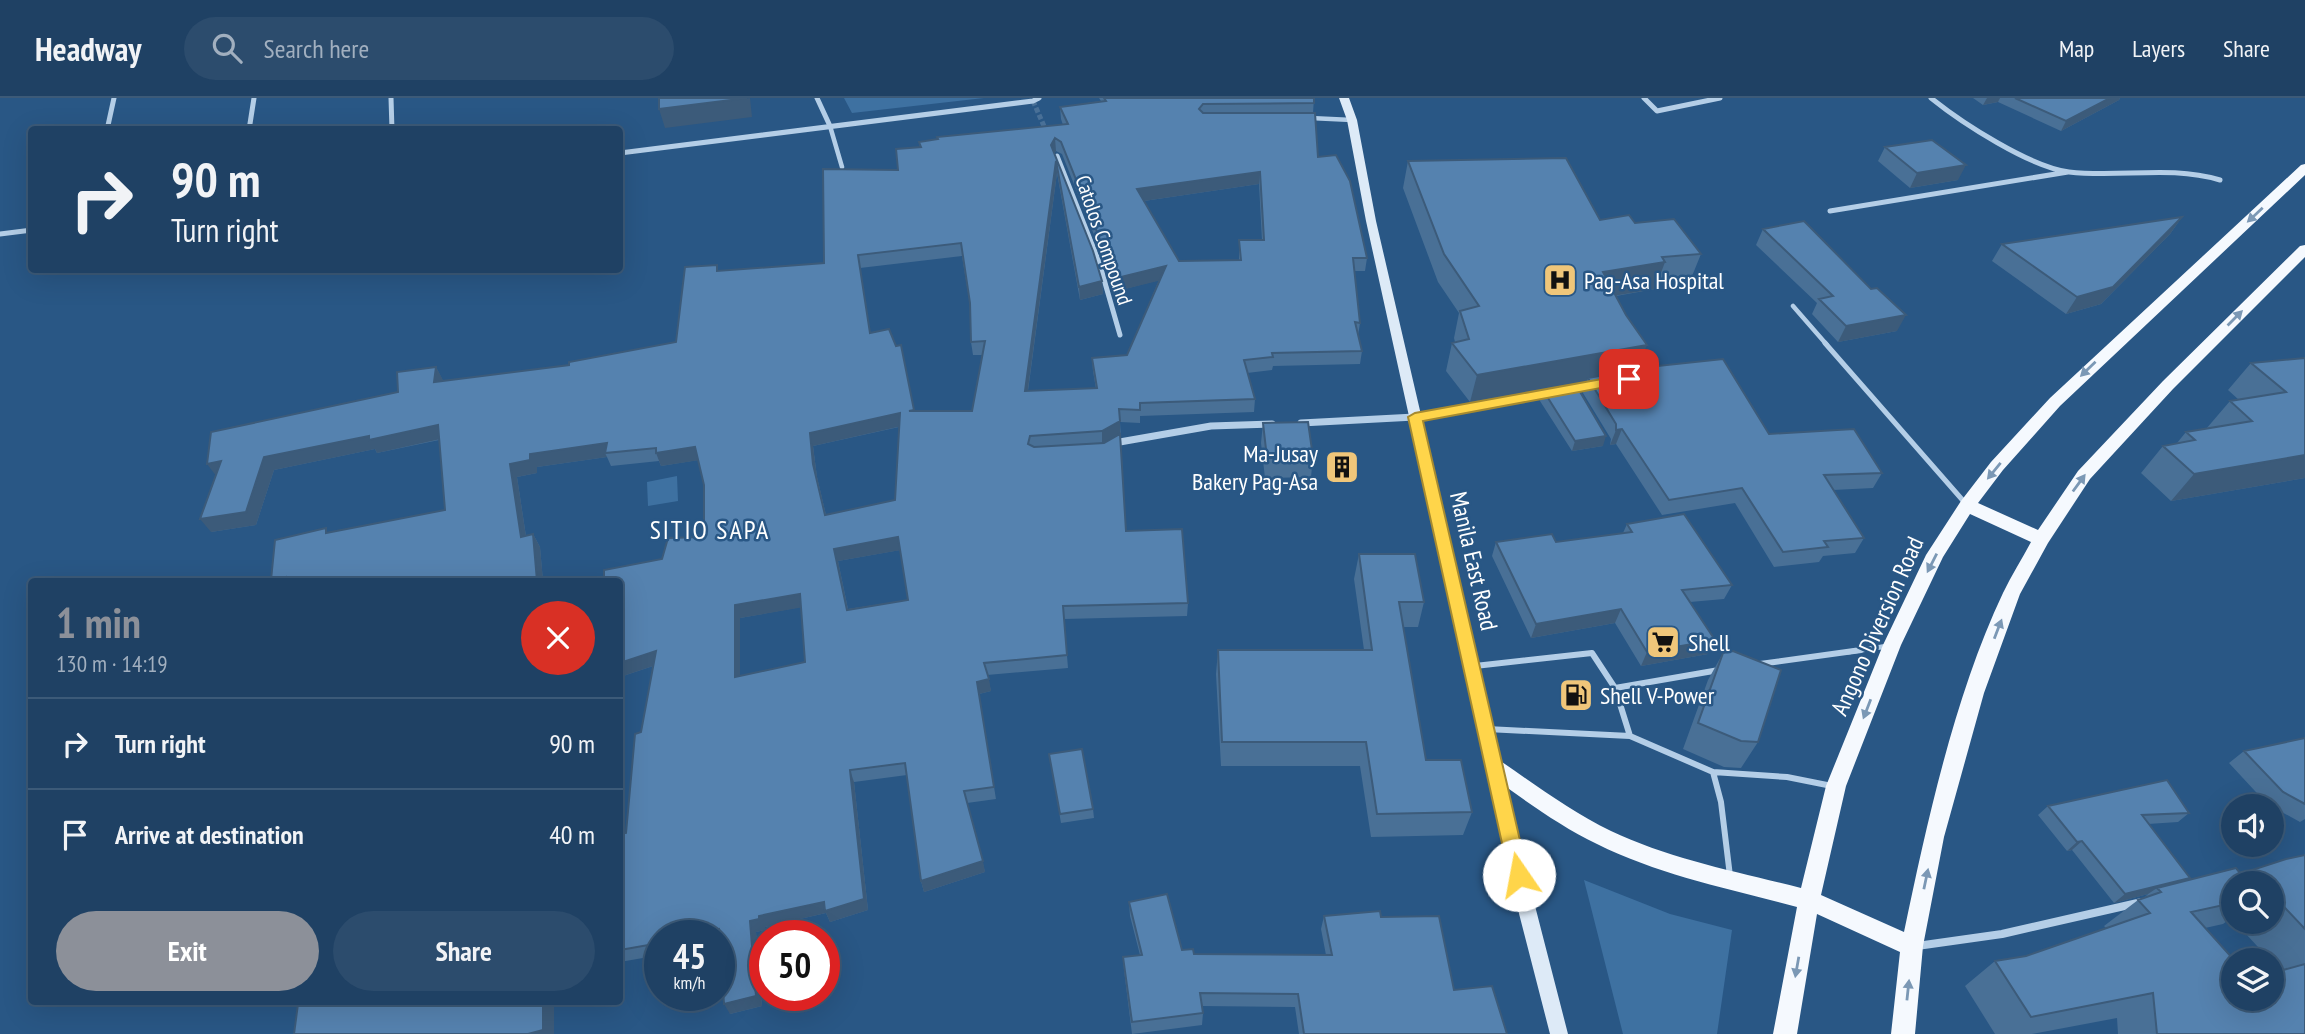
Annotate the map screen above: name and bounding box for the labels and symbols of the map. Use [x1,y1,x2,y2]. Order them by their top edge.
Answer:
street label: Catolos Compound [1069,172,1139,308]
one-way arrow [2246,207,2264,223]
hospital icon: Pag-Asa Hospital [1541,261,1579,299]
place label: Pag-Asa Hospital [1584,265,1724,296]
one-way arrow [2227,309,2244,326]
pin [1599,349,1659,409]
one-way arrow [2080,361,2097,377]
place label: Ma-Jusay Bakery Pag-Asa [1192,438,1318,497]
building icon: Ma-Jusay Bakery Pag-Asa [1323,448,1361,486]
one-way arrow [1987,462,2001,480]
one-way arrow [2071,474,2085,492]
street label: Manila East Road [1443,489,1505,633]
district label: SITIO SAPA [650,513,770,546]
street label: Angono Diversion Road [1824,532,1930,720]
one-way arrow [1926,553,1937,573]
one-way arrow [1993,619,2004,640]
supermarket icon: Shell [1644,623,1682,661]
place label: Shell [1688,627,1730,658]
fuel station icon: Shell V-Power [1557,676,1595,714]
place label: Shell V-Power [1600,680,1715,711]
one-way arrow [1861,698,1872,719]
position arrow [1482,838,1556,912]
one-way arrow [1920,868,1931,890]
speed limit sign: 50 [749,920,840,1011]
one-way arrow [1791,956,1802,978]
one-way arrow [1903,979,1914,1001]

